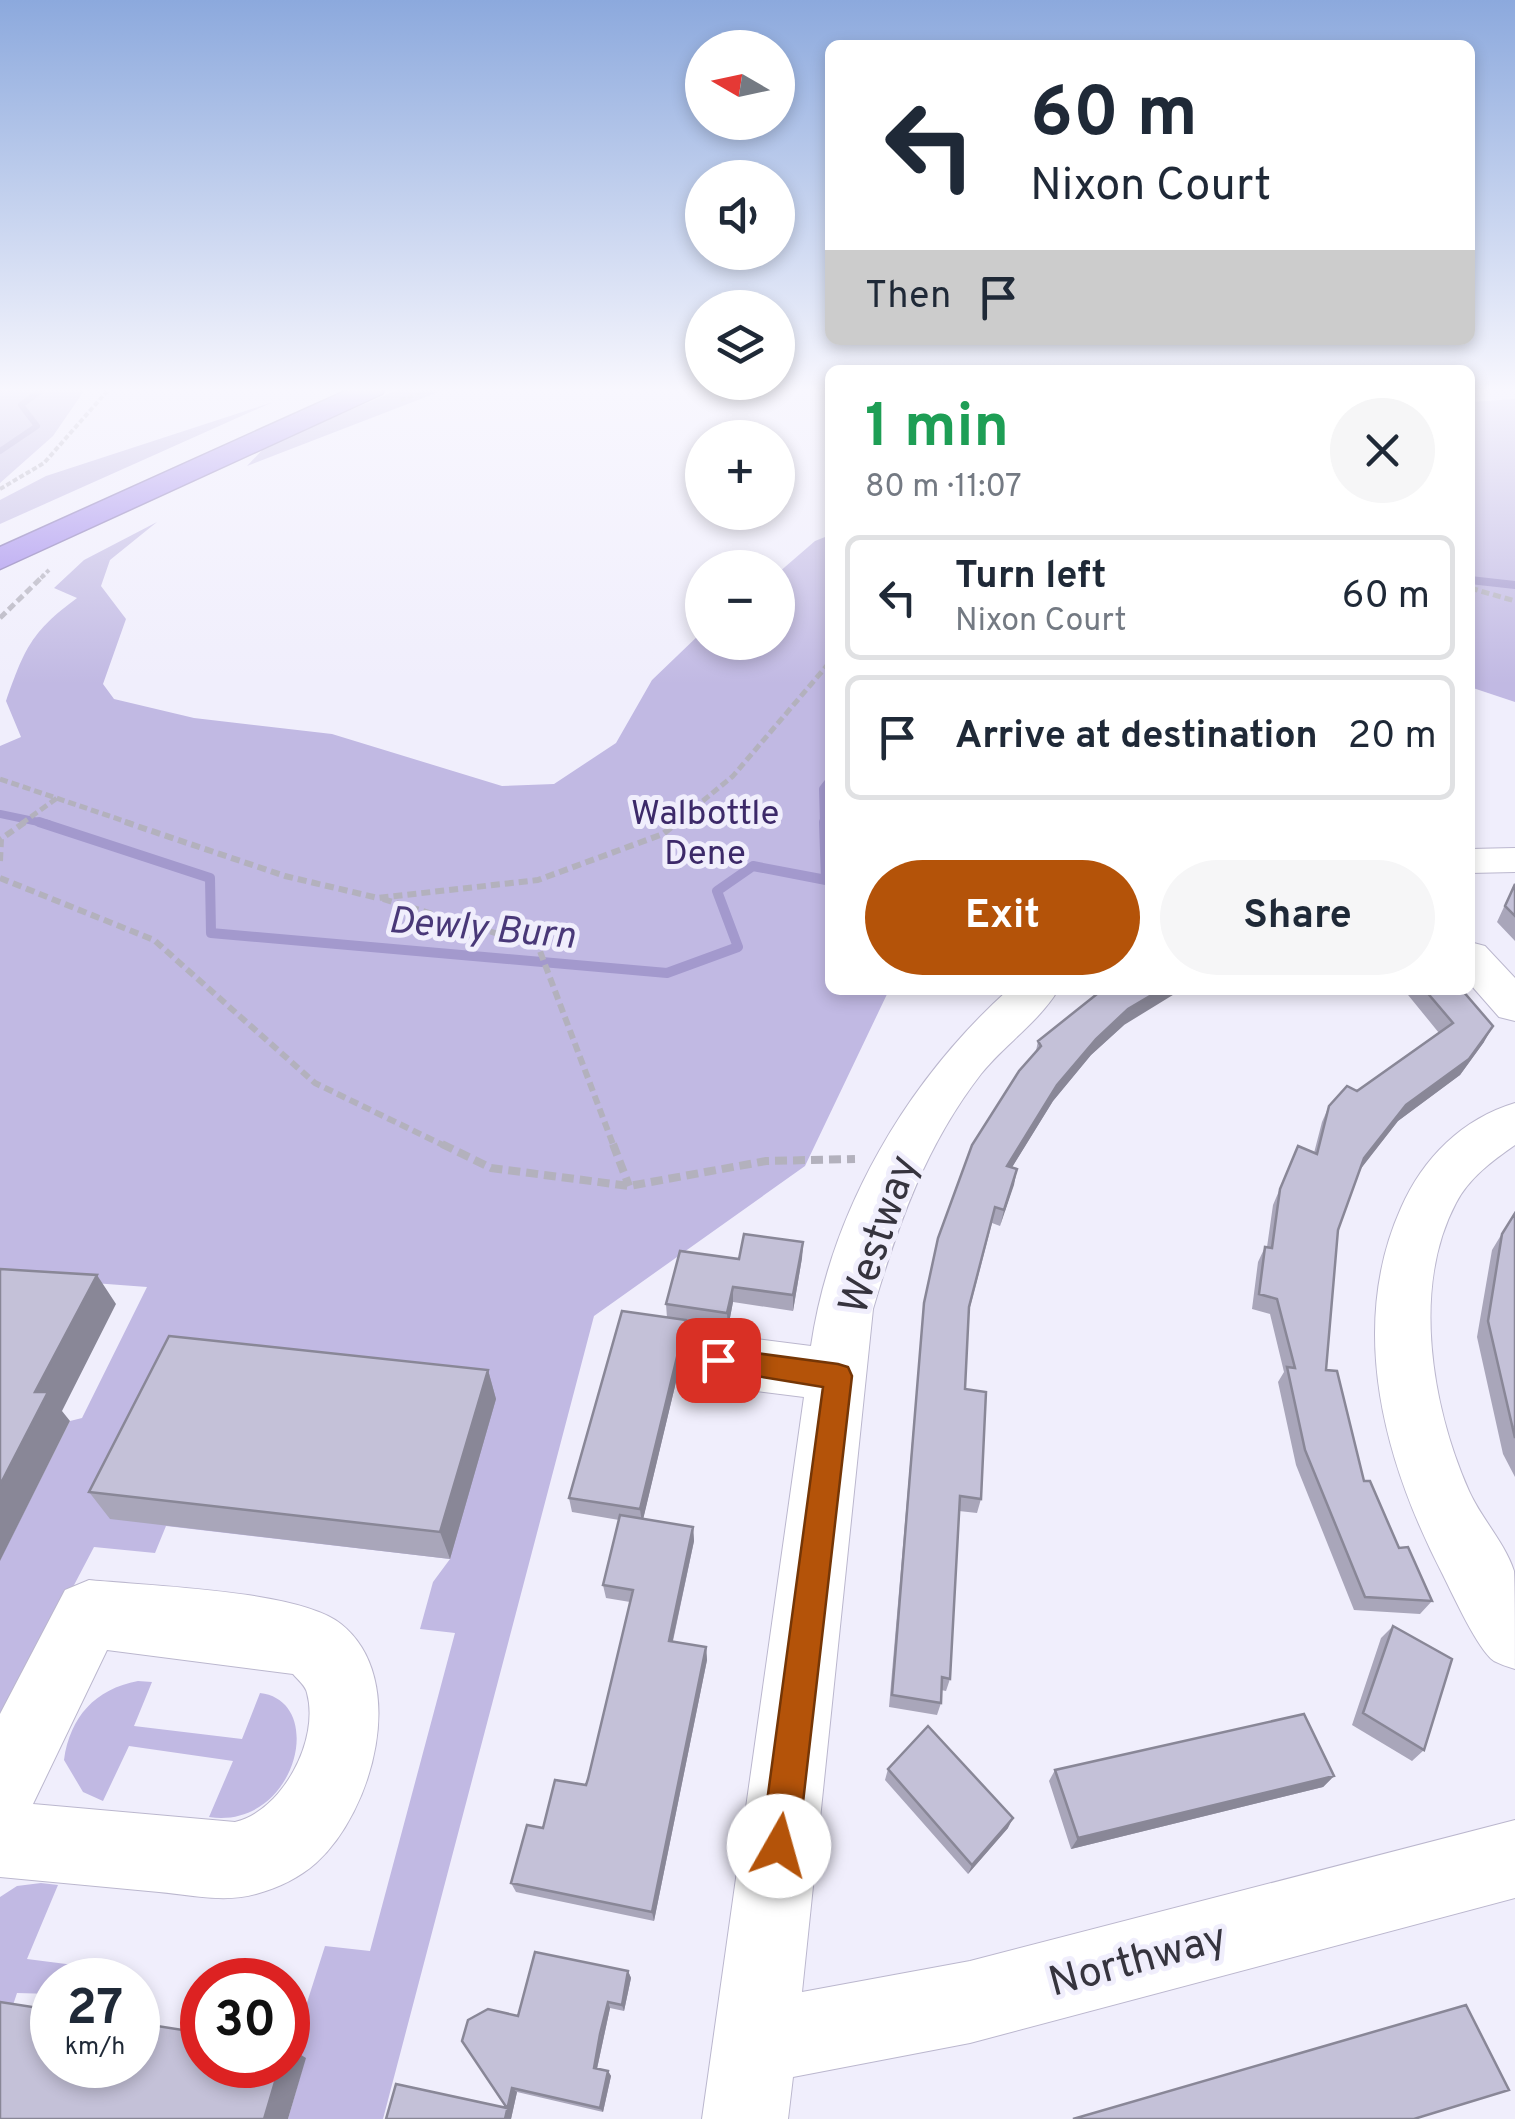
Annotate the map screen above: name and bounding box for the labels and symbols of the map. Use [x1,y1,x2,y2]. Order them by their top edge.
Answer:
north arrow [685,30,795,140]
park label: Walbottle Dene [631,793,779,877]
water label: Dewly Burn [386,898,577,963]
street label: Westway [829,1149,933,1322]
pin [676,1318,761,1403]
position arrow [727,1794,831,1898]
street label: Northway [1043,1913,1233,2012]
speed limit sign: 30 [180,1958,310,2088]

